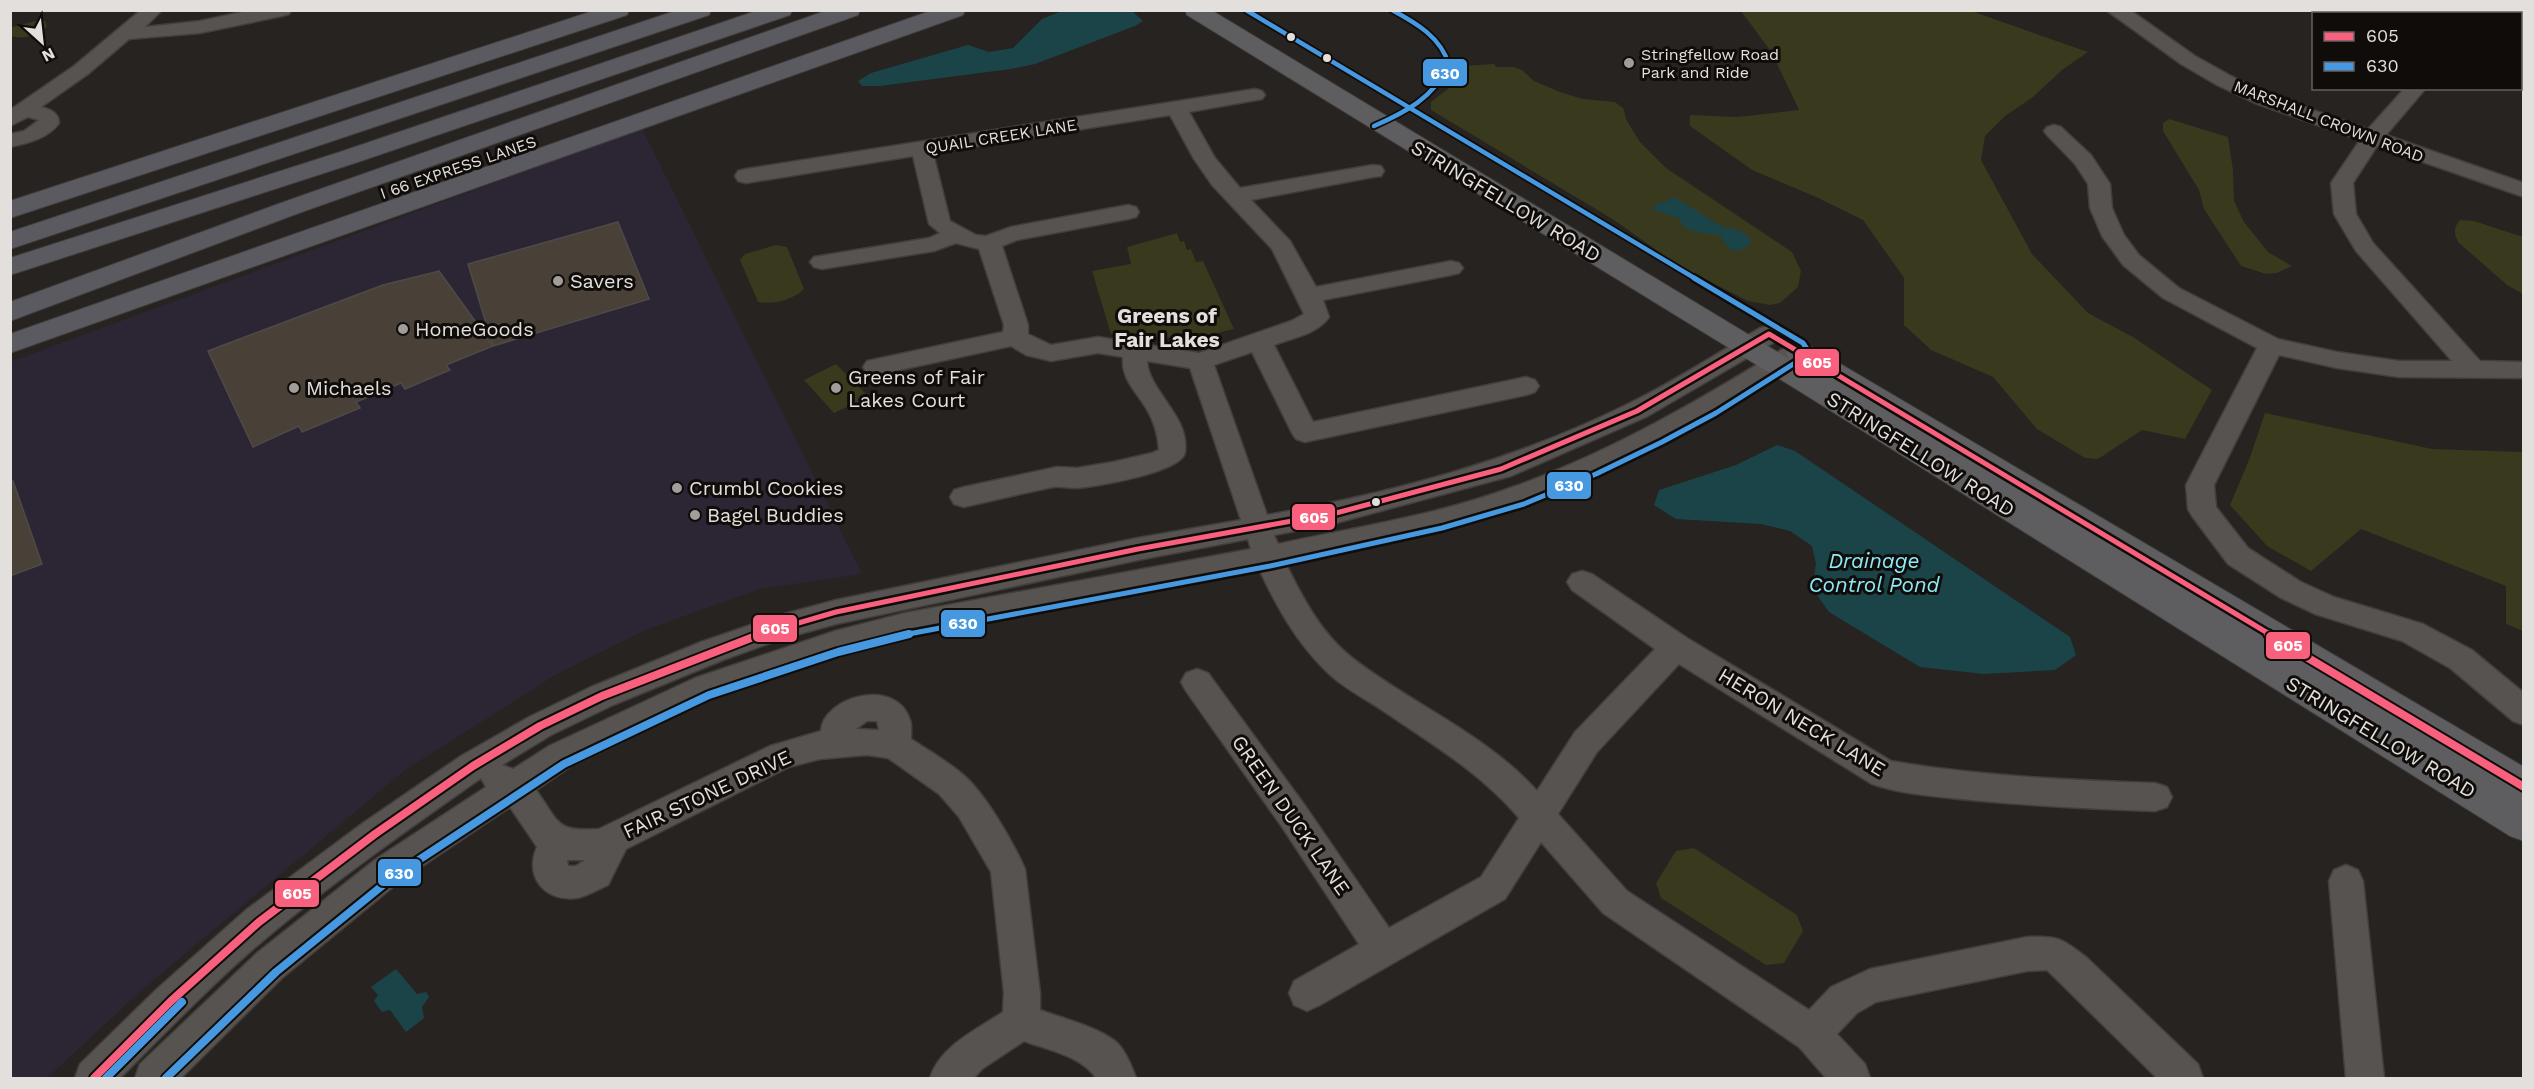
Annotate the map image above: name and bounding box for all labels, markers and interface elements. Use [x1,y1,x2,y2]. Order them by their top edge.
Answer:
north arrow [12,12,72,72]
legend [2312,12,2522,90]
text: 605 [2366,25,2399,46]
unlabelled marker [1285,31,1297,43]
text: N [39,44,58,66]
place label: Stringfellow Road Park and Ride [1641,45,1779,82]
unlabelled marker [1321,52,1333,64]
text: 630 [2366,55,2399,76]
marker: Stringfellow Road Park and Ride [1622,56,1636,70]
line badge: 630 [1422,58,1468,87]
text: 630 [1430,64,1460,83]
street label: MARSHALL CROWN ROAD [2231,76,2426,166]
street label: QUAIL CREEK LANE [924,115,1078,158]
street label: I 66 EXPRESS LANES [378,132,539,203]
street label: STRINGFELLOW ROAD [1407,135,1605,267]
place label: Savers [570,269,634,293]
marker: Savers [551,274,565,288]
district label: Greens of Fair Lakes [1114,303,1220,352]
place label: HomeGoods [415,317,534,341]
marker: HomeGoods [396,322,410,336]
line badge: 605 [1794,348,1840,377]
text: 605 [1802,353,1832,372]
place label: Greens of Fair Lakes Court [848,365,985,412]
place label: Michaels [306,376,392,400]
marker: Michaels [287,381,301,395]
marker: Greens of Fair Lakes Court [829,381,843,395]
street label: STRINGFELLOW ROAD [1823,386,2019,522]
line badge: 630 [1546,471,1592,500]
place label: Crumbl Cookies [689,476,844,500]
text: 630 [1554,476,1584,495]
marker: Crumbl Cookies [670,481,684,495]
unlabelled marker [1370,496,1382,508]
place label: Bagel Buddies [707,503,844,527]
line badge: 605 [1291,503,1336,531]
marker: Bagel Buddies [688,508,702,522]
text: 605 [1299,508,1329,527]
water label: Drainage Control Pond [1809,548,1941,597]
line badge: 630 [940,609,986,638]
line badge: 605 [752,614,798,643]
text: 630 [948,614,978,633]
text: 605 [760,619,790,638]
line badge: 605 [2265,631,2311,660]
text: 605 [2273,636,2303,655]
street label: HERON NECK LANE [1714,663,1890,781]
street label: STRINGFELLOW ROAD [2282,671,2480,803]
street label: GREEN DUCK LANE [1227,731,1355,899]
street label: FAIR STONE DRIVE [619,745,795,843]
line badge: 630 [377,858,422,887]
text: 630 [384,864,414,883]
line badge: 605 [274,879,320,908]
text: 605 [282,884,312,903]

